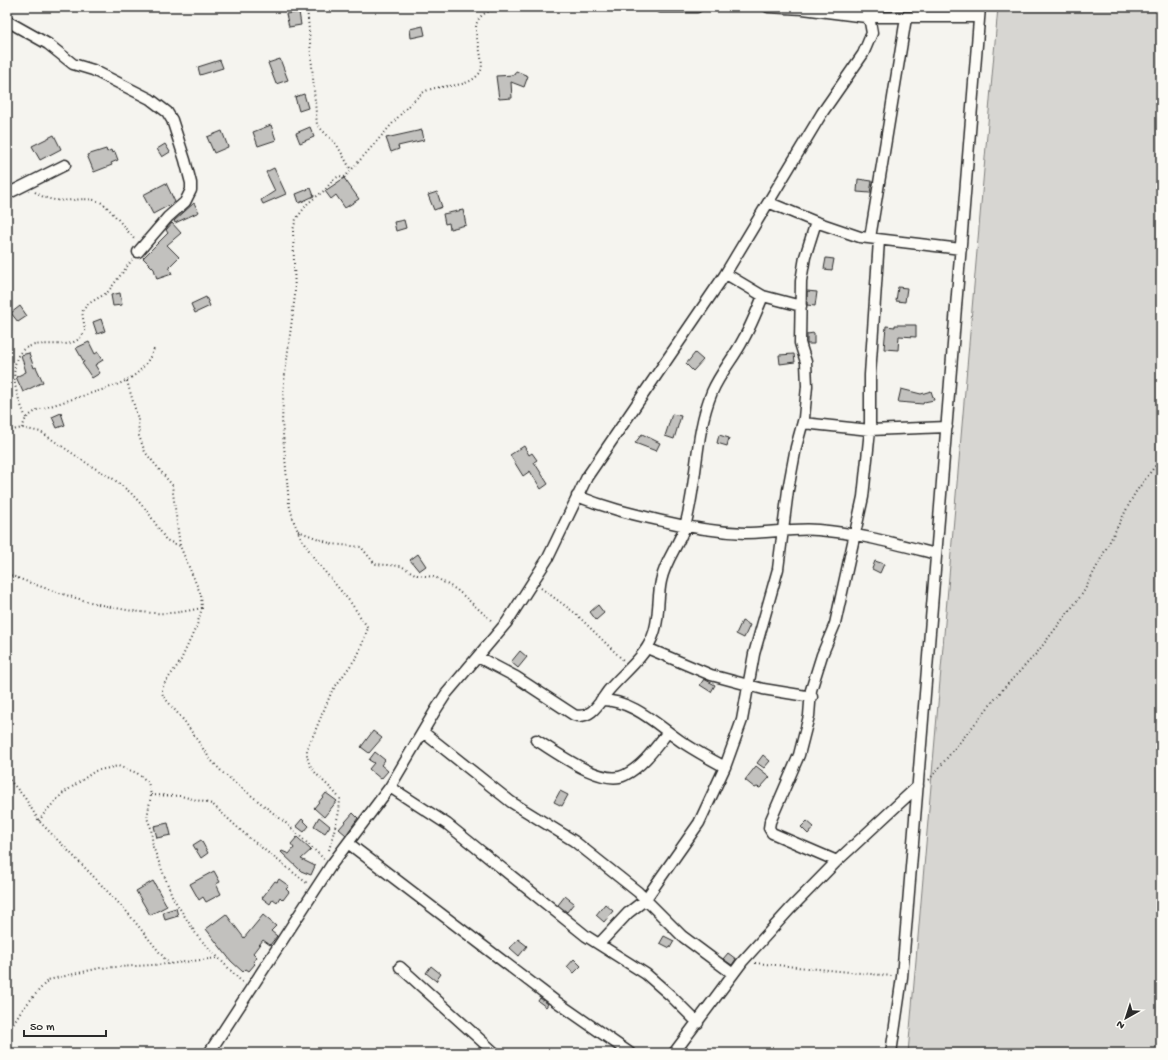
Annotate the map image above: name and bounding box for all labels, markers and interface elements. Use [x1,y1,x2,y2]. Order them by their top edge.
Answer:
north arrow [1106,998,1146,1038]
scale bar [24,1012,106,1038]
text: N [1114,1017,1128,1031]
text: 50 m [30,1021,55,1035]

